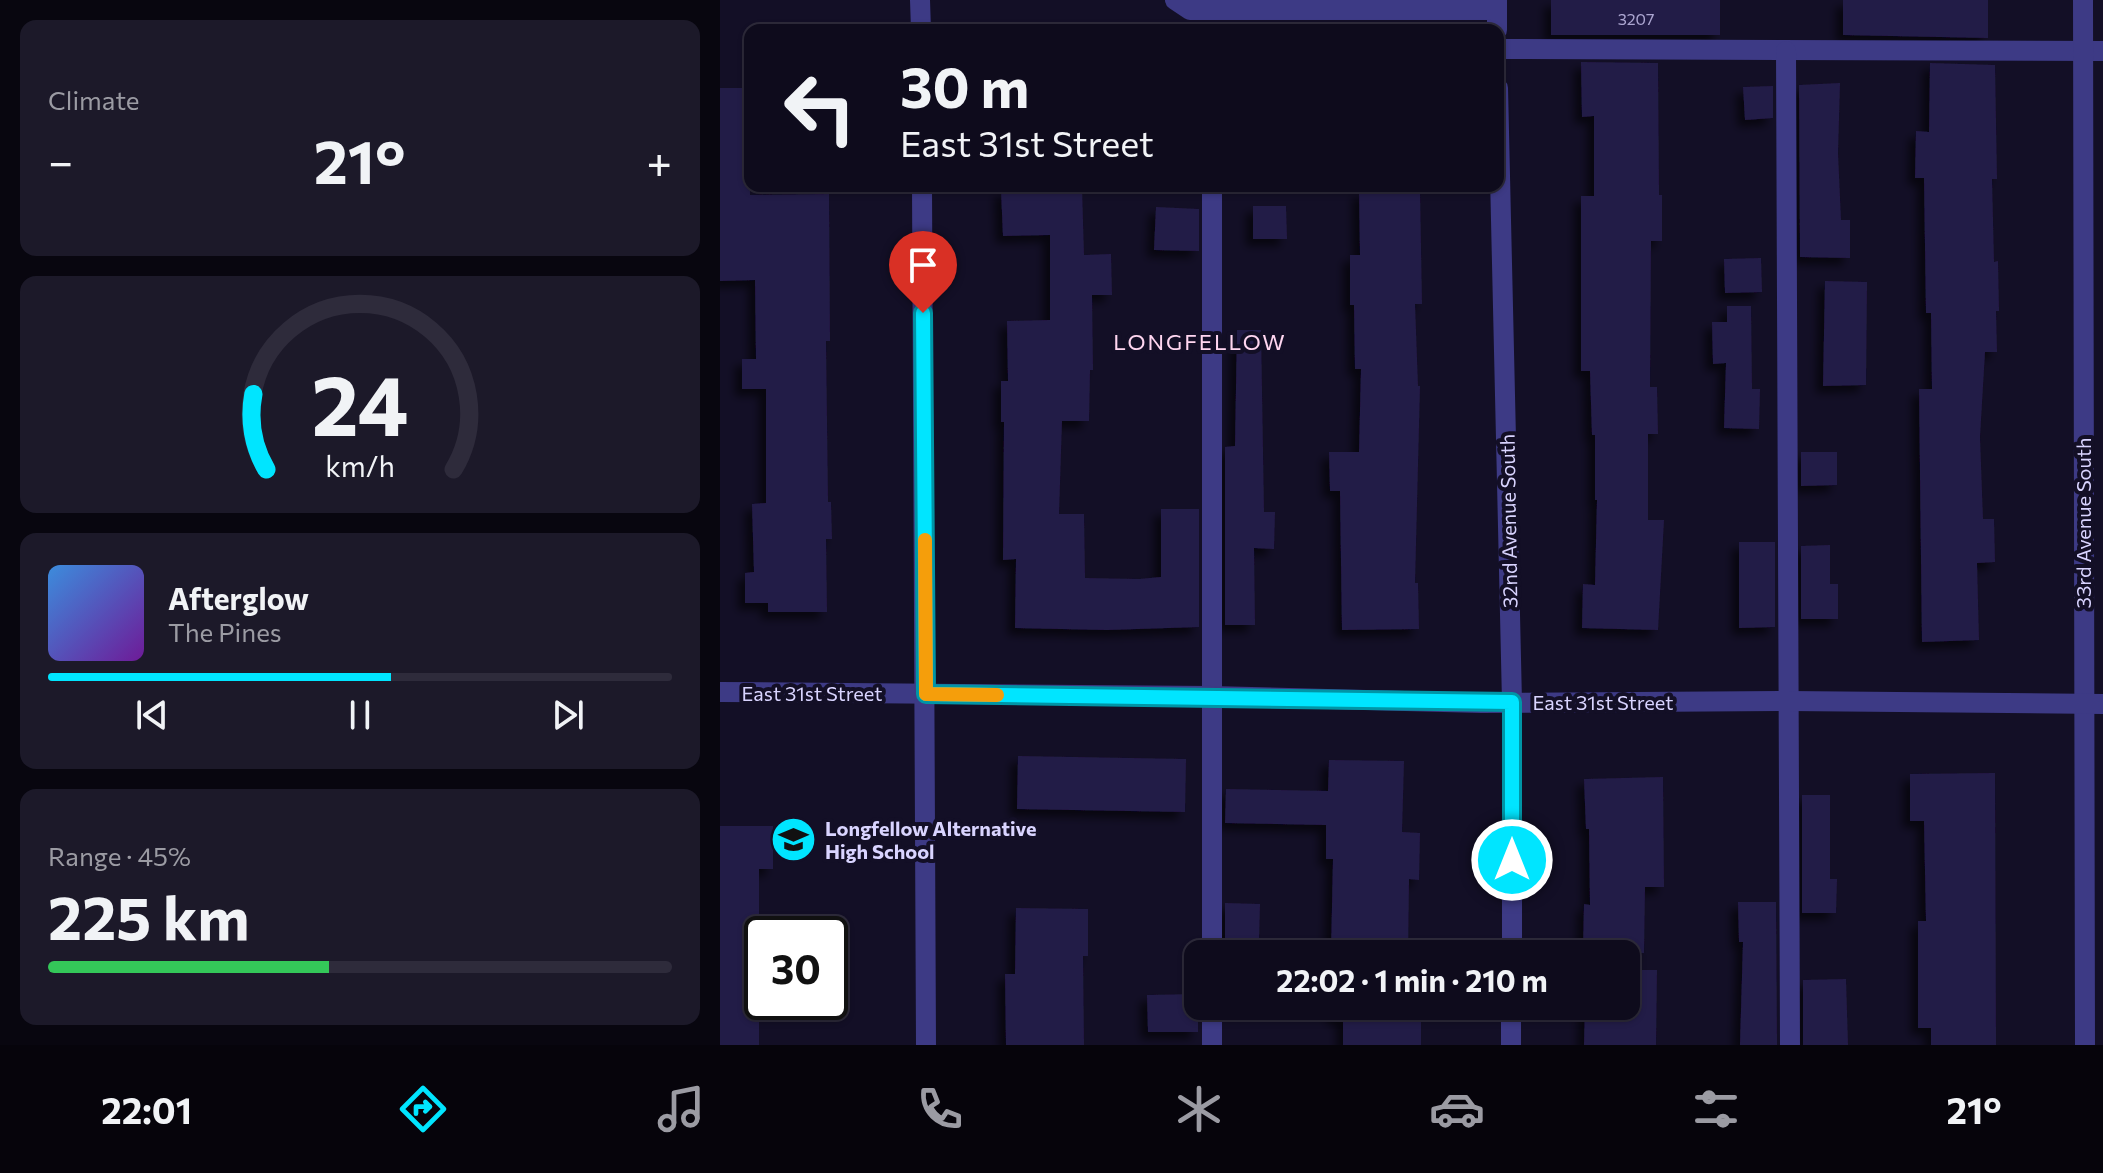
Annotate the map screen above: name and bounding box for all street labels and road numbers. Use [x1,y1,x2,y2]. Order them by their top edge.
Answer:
street label: 32nd Avenue South [1494,434,1522,608]
street label: 33rd Avenue South [2071,438,2095,608]
street label: East 31st Street [742,681,882,705]
street label: East 31st Street [1533,690,1673,714]

